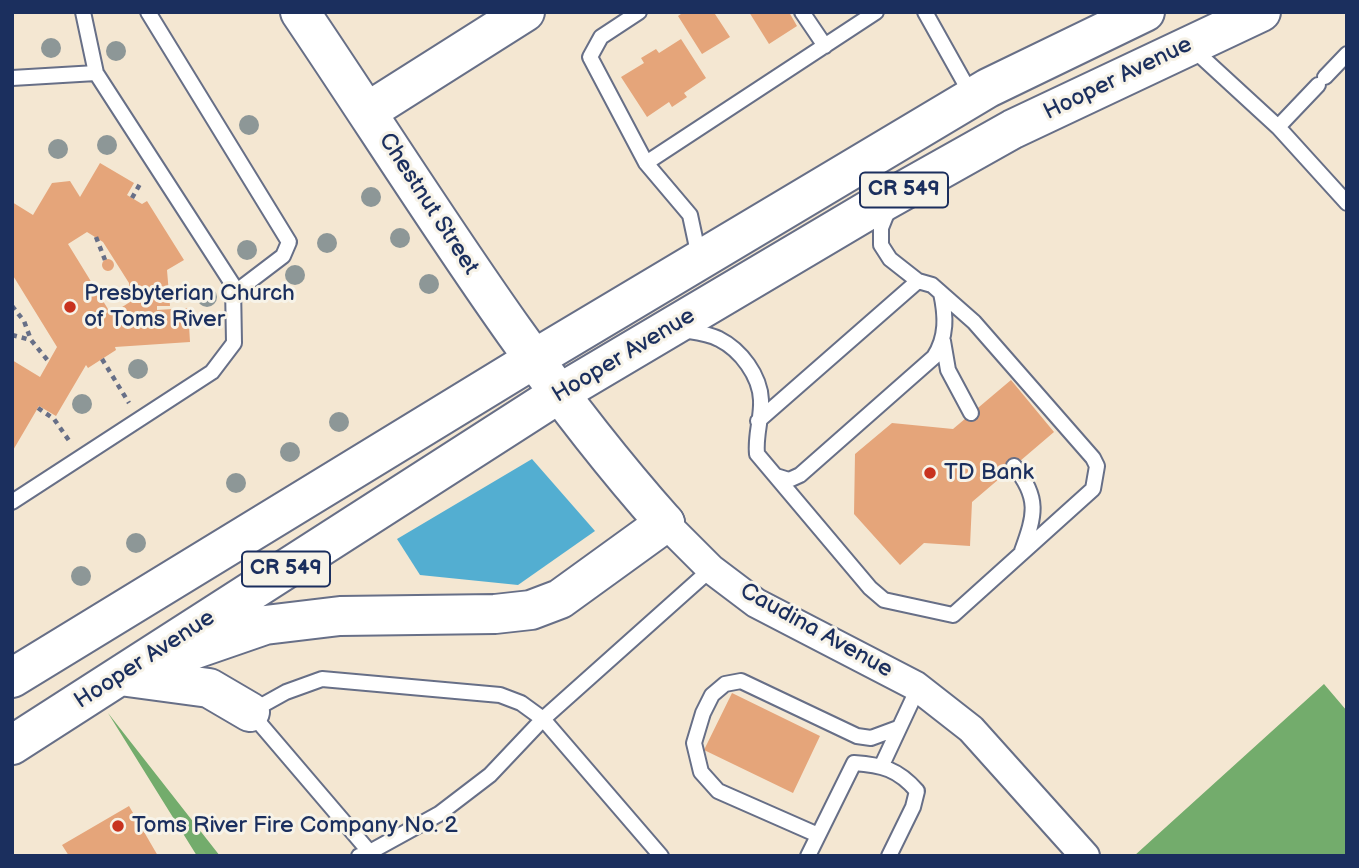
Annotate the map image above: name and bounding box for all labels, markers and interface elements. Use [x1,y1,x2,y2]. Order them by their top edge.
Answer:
street label: Hooper Avenue [1039,31,1197,127]
street label: Chestnut Street [372,128,484,280]
road number: CR 549 [860,172,948,208]
place label: Presbyterian Church of Toms River [84,280,295,334]
marker: Presbyterian Church of Toms River [62,299,78,315]
street label: Hooper Avenue [548,303,700,409]
place label: TD Bank [944,459,1034,487]
marker: TD Bank [922,465,938,481]
road number: CR 549 [242,552,330,586]
street label: Caudina Avenue [735,578,897,684]
street label: Hooper Avenue [70,604,220,716]
place label: Toms River Fire Company No. 2 [132,812,458,840]
marker: Toms River Fire Company No. 2 [110,818,126,834]

